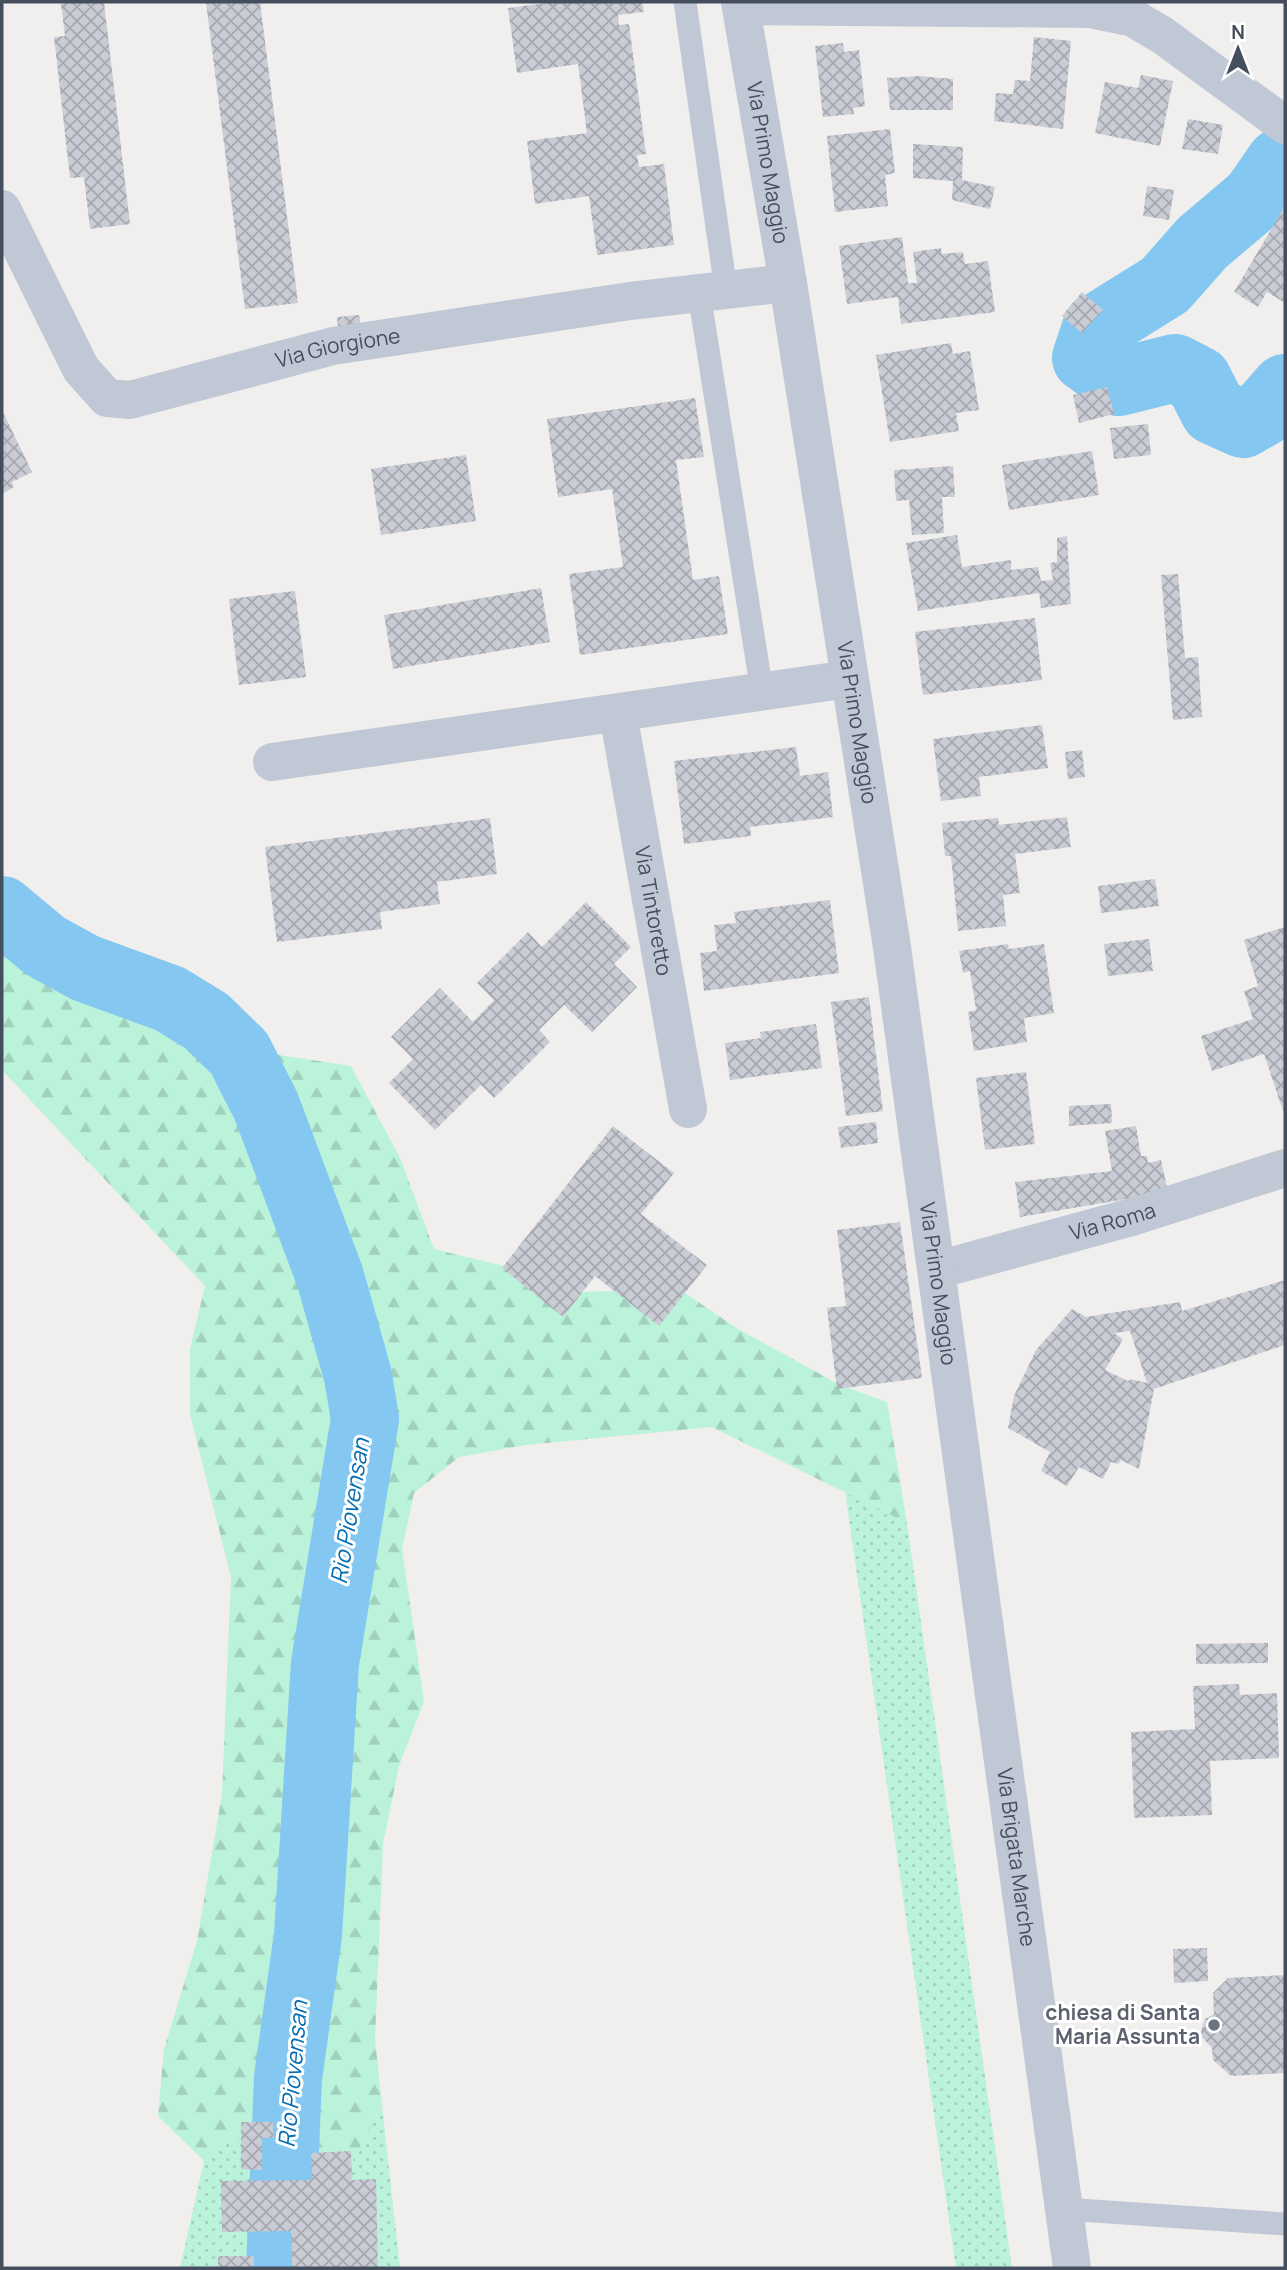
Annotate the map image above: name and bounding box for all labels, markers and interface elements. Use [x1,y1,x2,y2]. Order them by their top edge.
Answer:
north arrow [1203,14,1273,84]
text: N [1231,19,1245,45]
street label: Via Primo Maggio [741,79,796,246]
street label: Via Giorgione [272,321,402,374]
street label: Via Primo Maggio [831,639,884,806]
street label: Via Tintoretto [629,844,679,978]
street label: Via Roma [1066,1195,1159,1246]
street label: Via Primo Maggio [914,1200,964,1367]
water label: Rio Piovensan [322,1434,377,1586]
street label: Via Brigata Marche [991,1766,1043,1948]
water label: Rio Piovensan [270,1998,314,2149]
place label: chiesa di Santa Maria Assunta [1045,1998,1200,2050]
marker: chiesa di Santa Maria Assunta [1206,2017,1222,2033]

